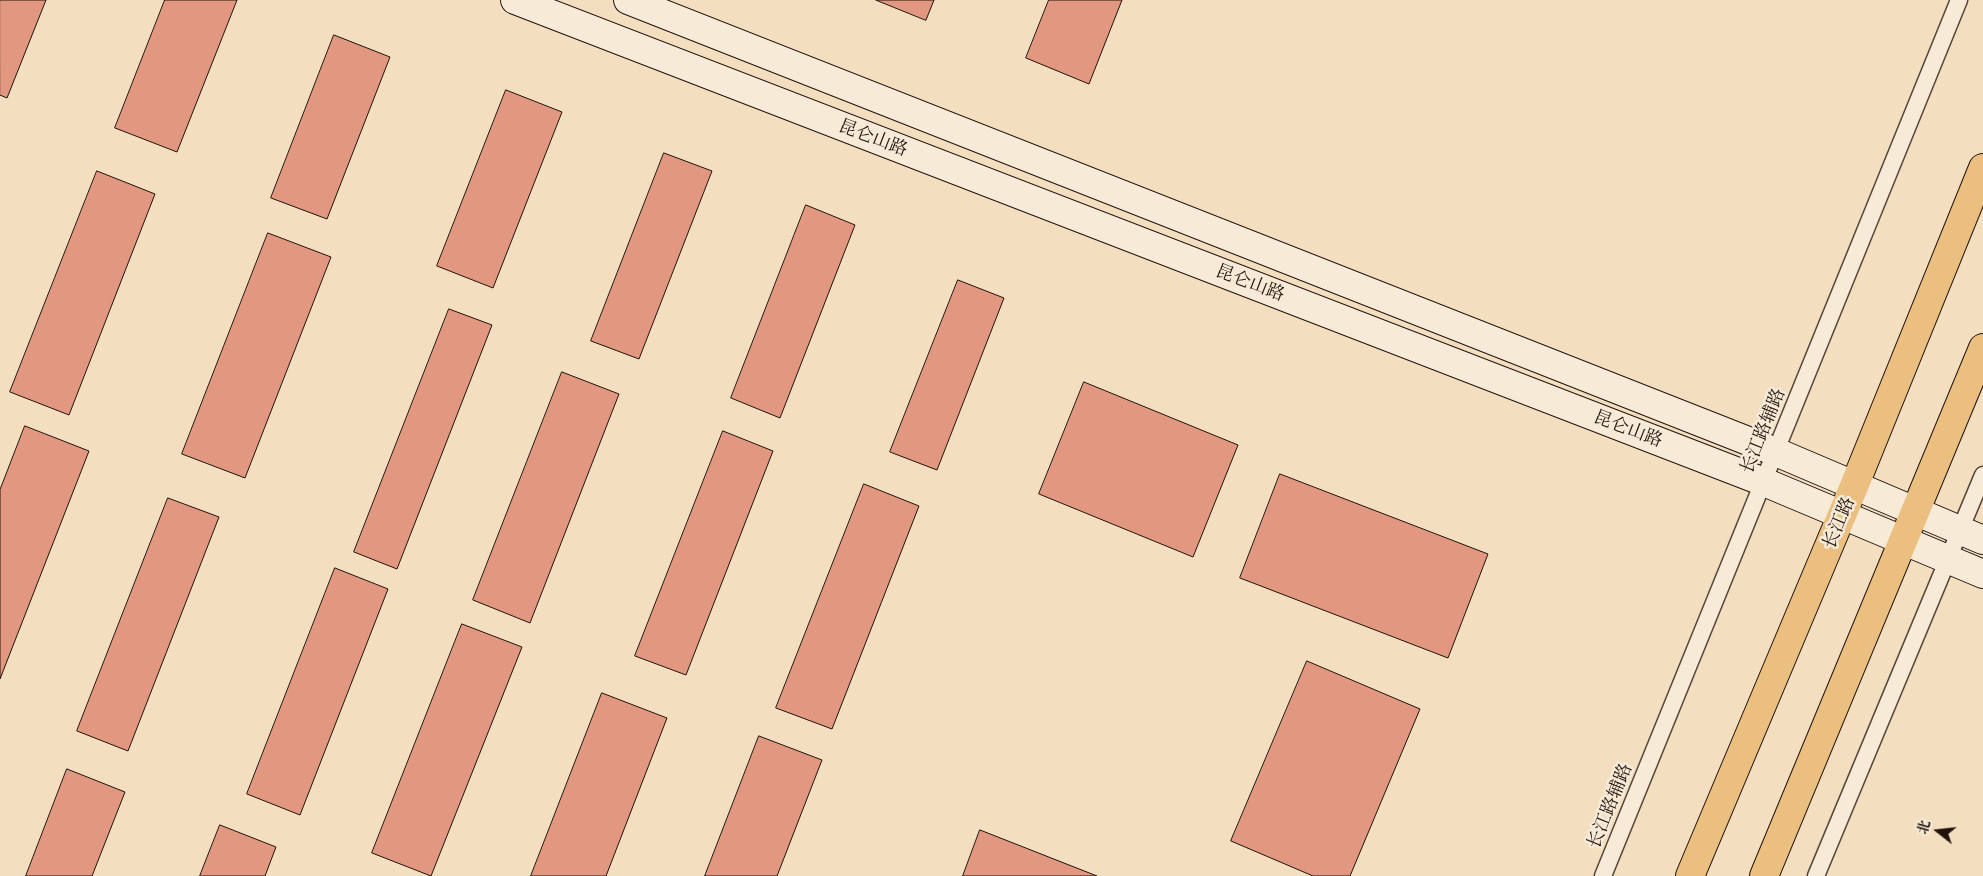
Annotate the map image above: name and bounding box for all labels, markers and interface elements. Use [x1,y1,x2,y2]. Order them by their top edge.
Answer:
street label: 昆仑山路 [836,115,910,161]
street label: 昆仑山路 [1213,260,1287,306]
street label: 长江路辅路 [1736,385,1790,477]
street label: 昆仑山路 [1591,406,1665,452]
street label: 长江路 [1819,494,1859,552]
street label: 长江路辅路 [1583,760,1637,852]
north arrow [1913,806,1963,856]
text: 北 [1913,818,1934,836]

